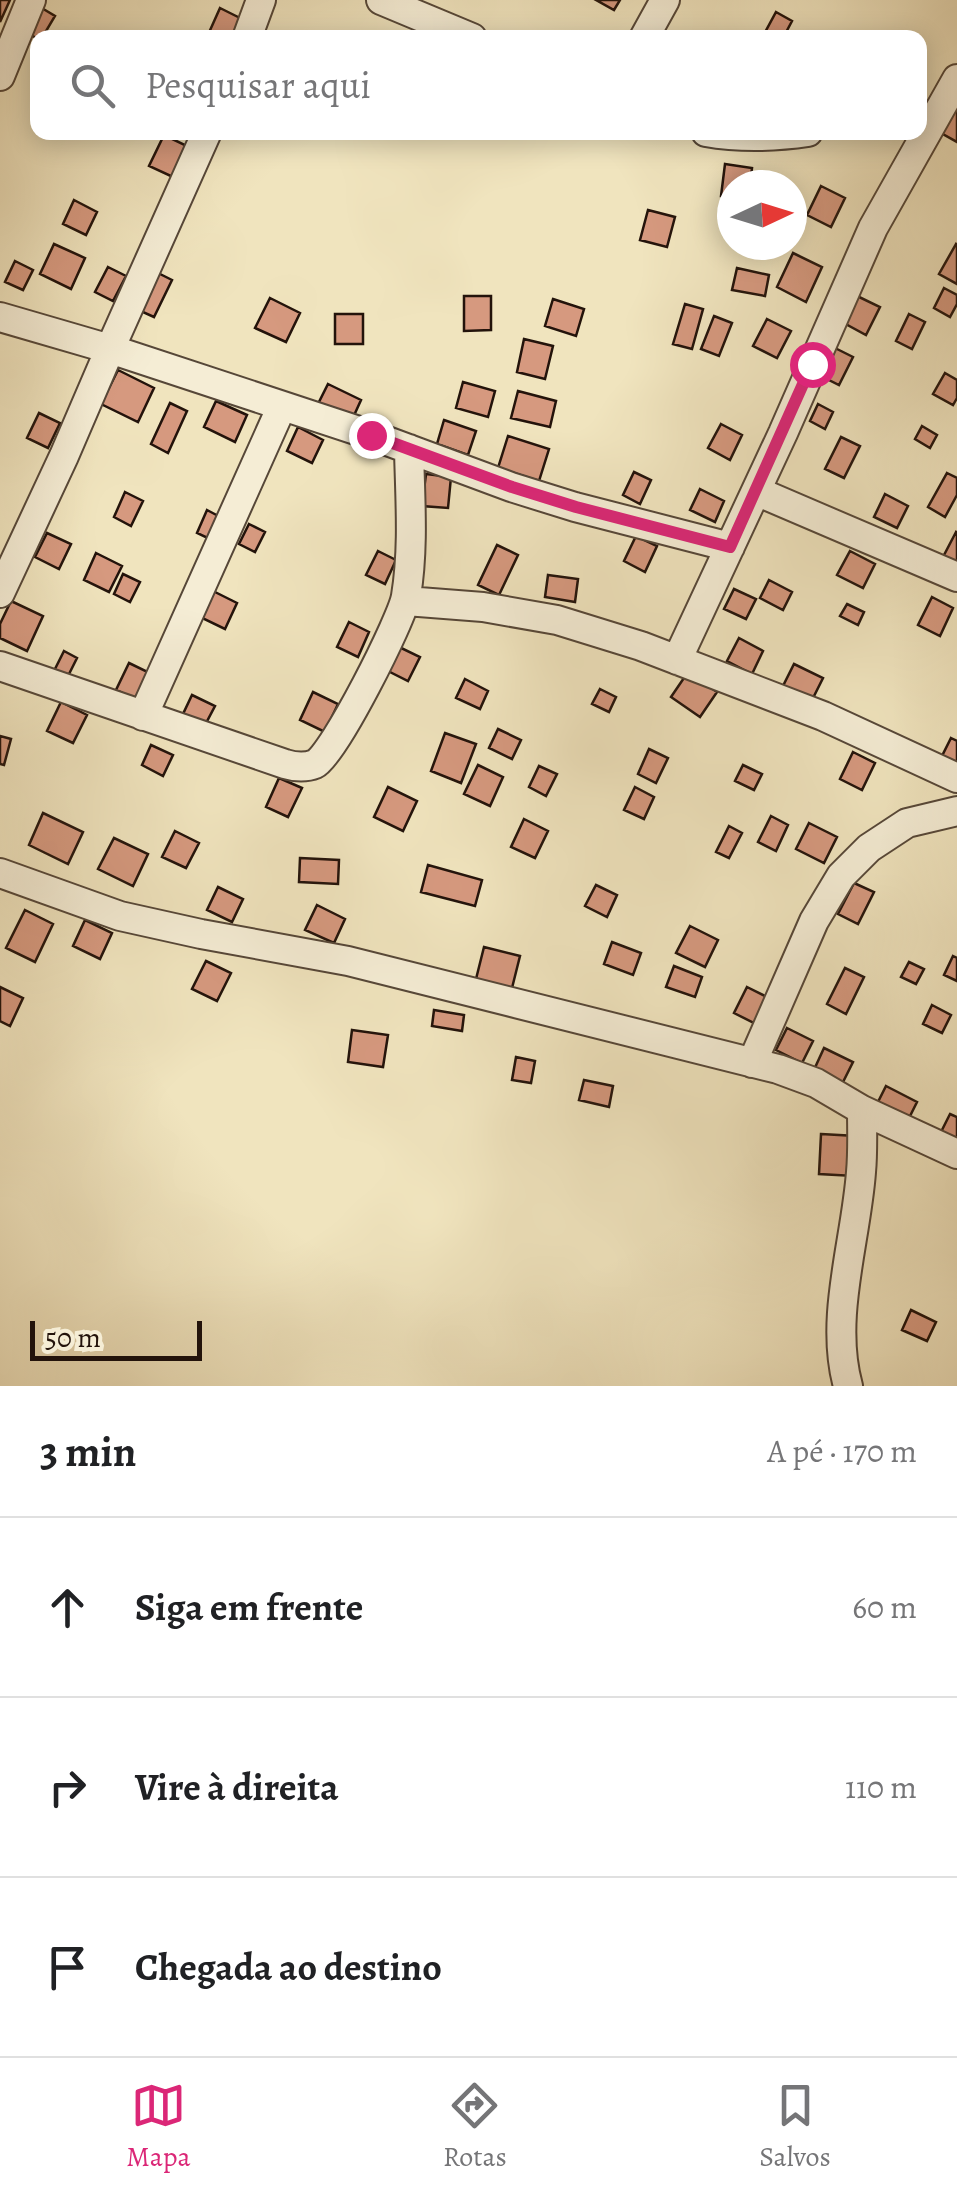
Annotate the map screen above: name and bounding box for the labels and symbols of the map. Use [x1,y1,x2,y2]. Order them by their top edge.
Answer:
north arrow [717,170,807,260]
route start [790,342,836,388]
route end [349,413,395,459]
scale bar [30,1316,202,1360]

